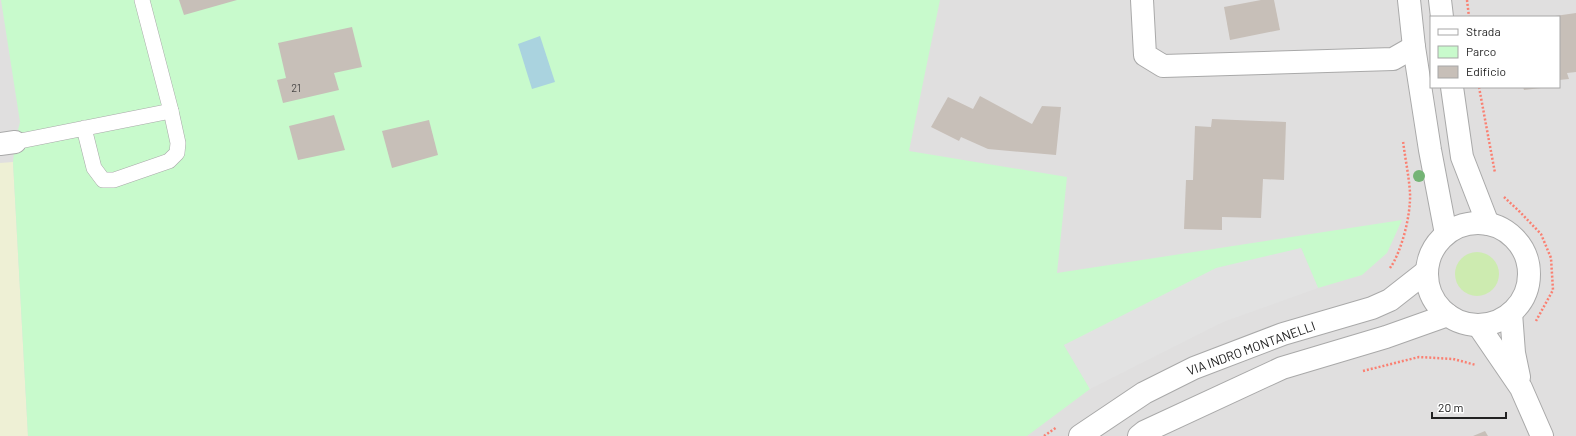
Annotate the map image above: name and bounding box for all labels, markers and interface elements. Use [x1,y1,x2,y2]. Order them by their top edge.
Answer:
legend [1430,16,1560,88]
text: Strada [1466,24,1501,38]
text: Parco [1466,44,1496,58]
text: Edificio [1466,64,1506,78]
house number: 21 [291,81,301,94]
street label: VIA INDRO MONTANELLI [1185,317,1317,379]
scale bar [1432,394,1506,420]
text: 20 m [1438,400,1464,414]

